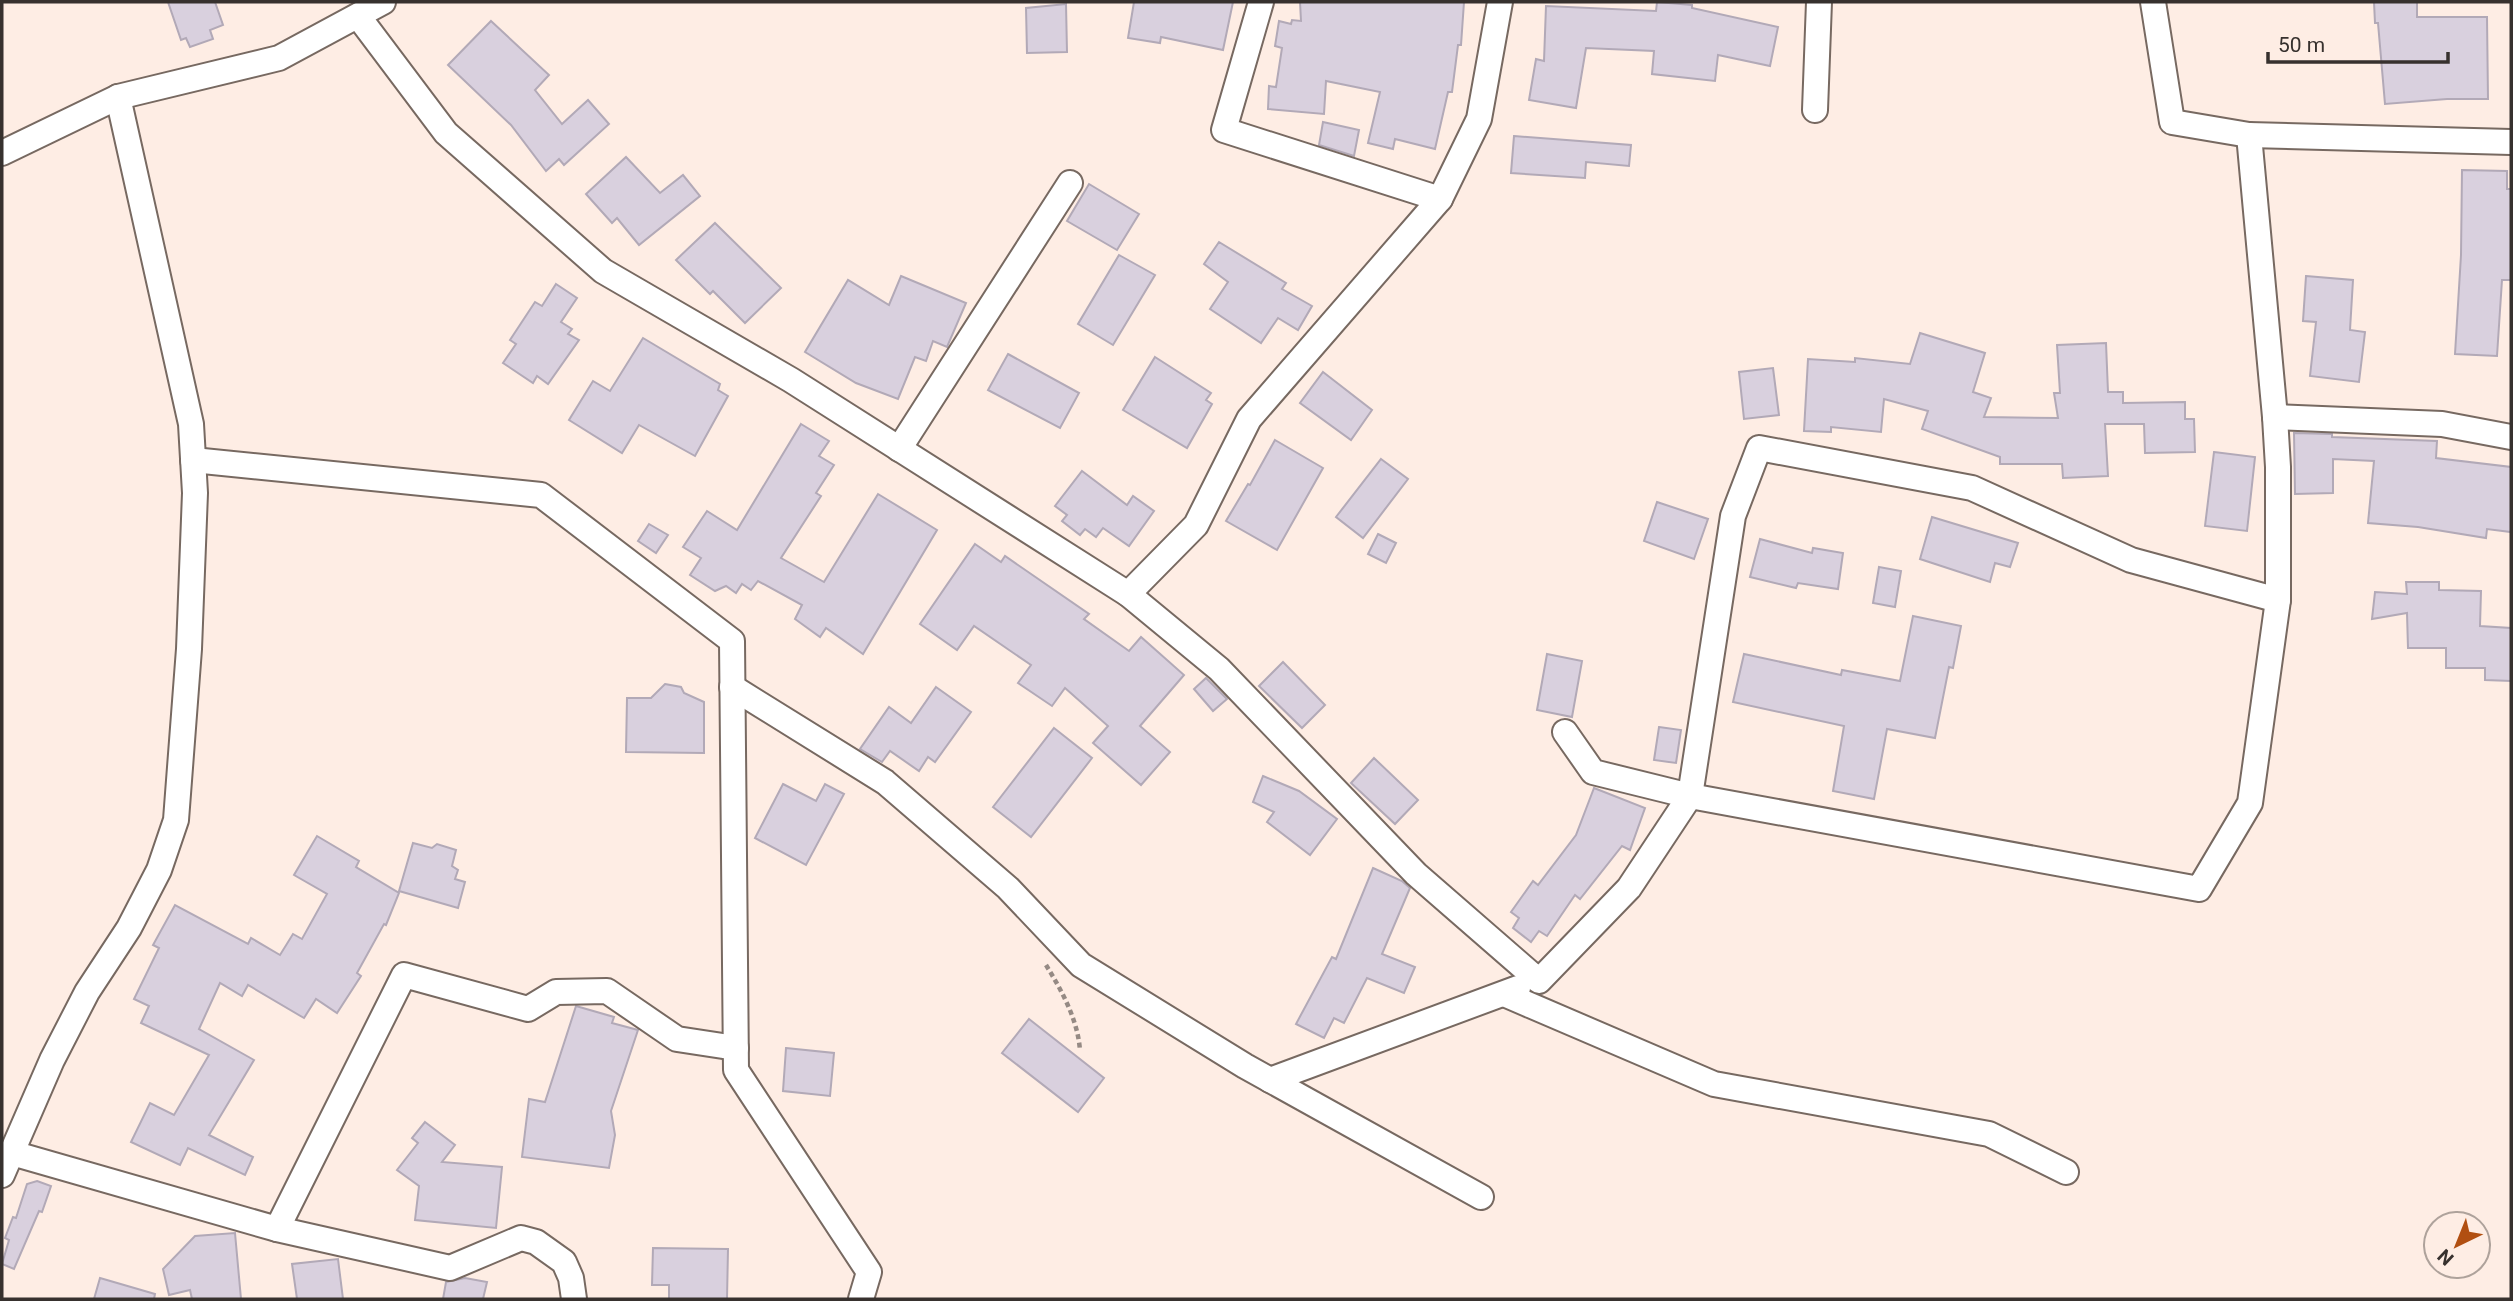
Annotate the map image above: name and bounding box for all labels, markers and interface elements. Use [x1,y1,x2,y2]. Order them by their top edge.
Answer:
scale bar [2268,21,2448,65]
text: 50 m [2278,33,2325,57]
north arrow [2422,1210,2492,1280]
text: N [2433,1244,2458,1270]

